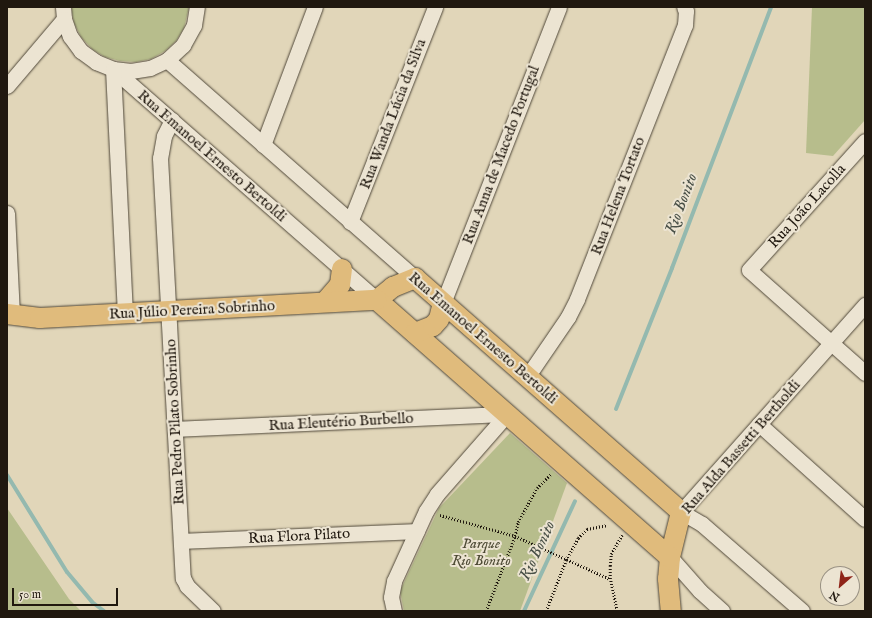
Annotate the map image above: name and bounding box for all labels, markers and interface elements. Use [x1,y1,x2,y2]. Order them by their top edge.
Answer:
street label: Rua Wanda Lúcia da Silva [356,36,430,192]
street label: Rua Anna de Macedo Portugal [459,63,543,247]
street label: Rua Emanoel Ernesto Bertoldi [134,86,290,226]
street label: Rua Helena Tortato [587,134,649,258]
street label: Rua João Lacolla [765,160,849,252]
water label: Rio Bonito [662,171,702,237]
street label: Rua Emanoel Ernesto Bertoldi [405,268,561,408]
street label: Rua Júlio Pereira Sobrinho [109,297,275,323]
street label: Rua Pedro Pilato Sobrinho [162,339,188,505]
street label: Rua Alda Bassetti Bertholdi [678,376,804,518]
street label: Rua Eleutério Burbello [268,409,414,435]
water label: Rio Bonito [516,518,560,584]
street label: Rua Flora Pilato [248,524,350,548]
park label: Parque Rio Bonito [451,534,511,569]
north arrow [820,566,860,606]
scale bar [14,580,120,606]
text: 50 m [19,587,41,602]
text: N [827,587,842,604]

